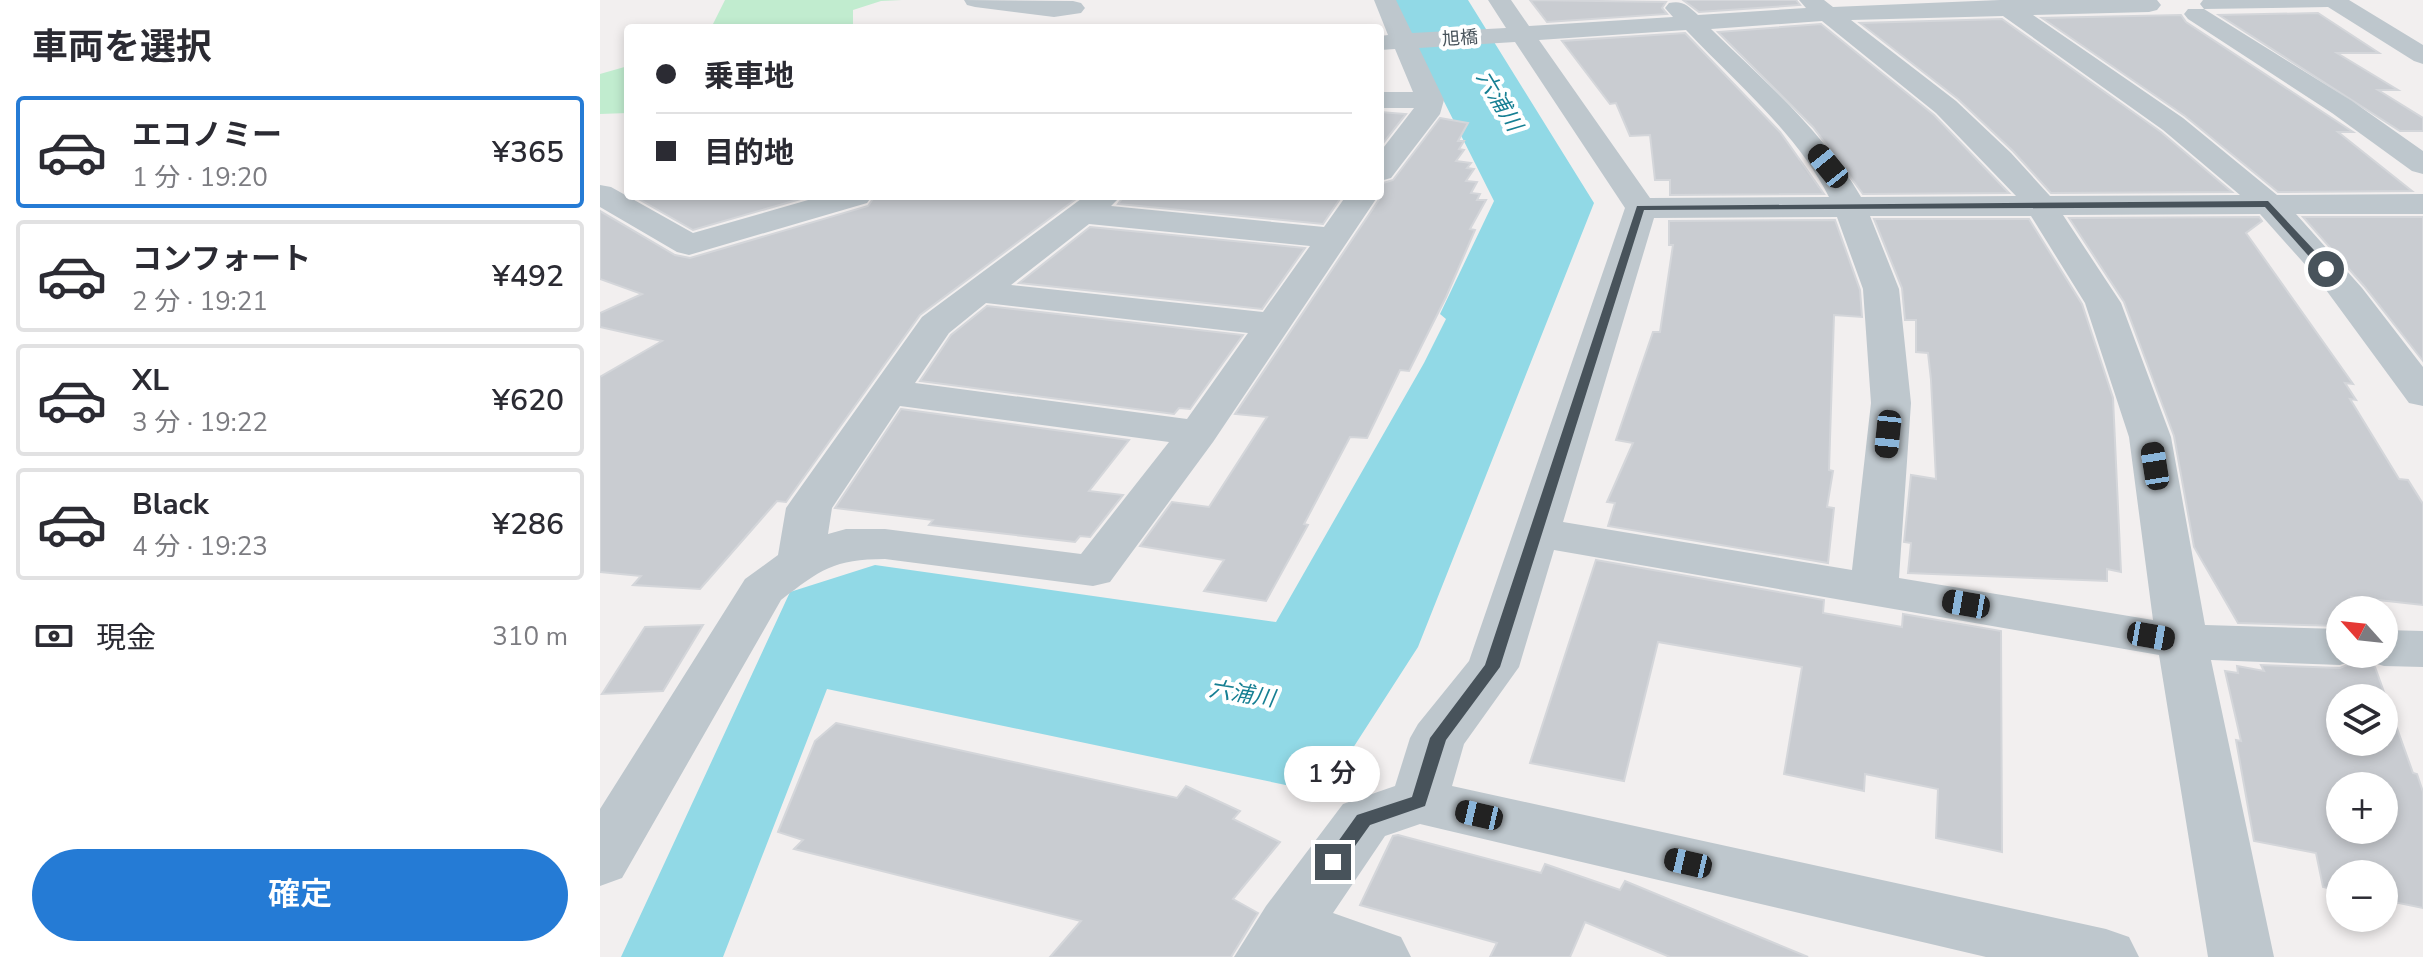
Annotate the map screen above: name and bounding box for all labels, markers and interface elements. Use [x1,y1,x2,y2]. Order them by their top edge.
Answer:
text: 車両を選択 [32,23,212,72]
street label: 旭橋 [1441,25,1479,51]
text: 乗車地 [704,56,794,97]
water label: 六浦川 [1469,65,1530,139]
text: エコノミー [132,115,282,156]
icon: car [36,116,108,188]
text: ¥365 [492,132,564,173]
text: 目的地 [704,133,794,174]
car [1804,140,1852,192]
text: 1 分 · 19:20 [132,160,268,195]
text: コンフォート [132,239,311,280]
icon: car [36,240,108,312]
route start [2308,251,2344,287]
text: ¥492 [492,256,564,297]
text: 2 分 · 19:21 [132,284,268,319]
text: XL [132,360,169,401]
icon: car [36,364,108,436]
text: ¥620 [492,380,564,421]
text: 3 分 · 19:22 [132,405,268,440]
car [1874,409,1902,459]
car [2139,440,2171,492]
text: Black [132,484,209,525]
icon: car [36,488,108,560]
text: ¥286 [492,504,564,545]
text: 4 分 · 19:23 [132,529,268,564]
car [1940,588,1992,620]
north arrow [2326,596,2398,668]
map controls [2326,596,2398,932]
icon: cash [32,614,76,658]
text: 現金 [96,618,156,659]
text: 310 m [492,619,568,654]
car [2125,620,2177,652]
water label: 六浦川 [1207,674,1279,714]
button: layers [2326,684,2398,756]
callout: 1 分 [1285,746,1381,802]
text: 1 分 [1308,756,1356,791]
button: + [2326,772,2398,844]
car [1453,798,1505,832]
route end [1315,844,1351,880]
car [1662,846,1714,880]
button: 確定 [32,849,568,941]
button: − [2326,860,2398,932]

